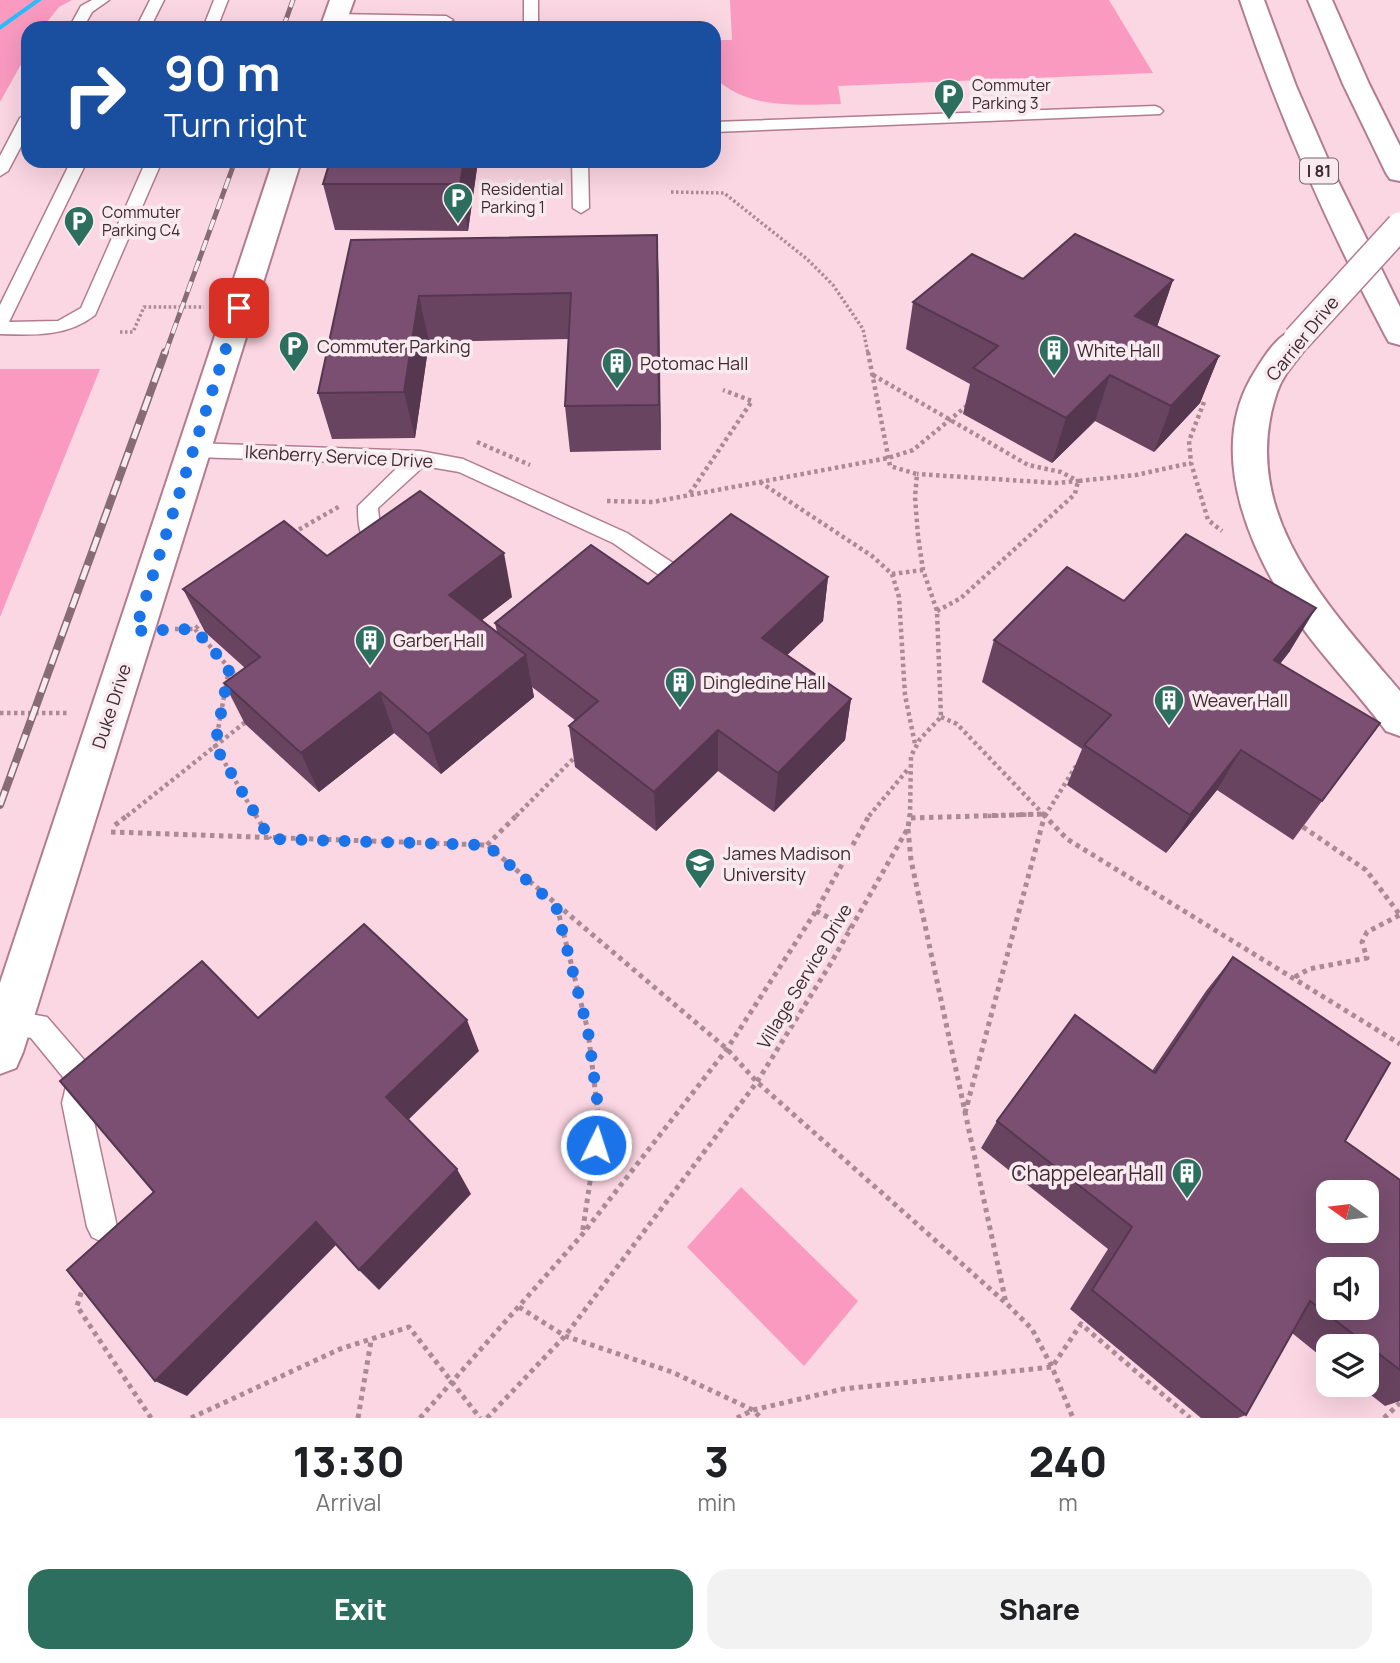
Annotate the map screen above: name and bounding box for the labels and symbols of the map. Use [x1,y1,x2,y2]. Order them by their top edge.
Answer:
place label: Commuter Parking 3 [972,74,1051,114]
parking icon: Commuter Parking 3 [932,77,966,121]
road number: I 81 [1300,158,1338,183]
place label: Residential Parking 1 [481,178,563,218]
parking icon: Residential Parking 1 [441,181,475,225]
place label: Commuter Parking C4 [102,201,181,241]
parking icon: Commuter Parking C4 [62,204,96,248]
pin [209,278,269,338]
street label: Carrier Drive [1260,291,1344,385]
parking icon: Commuter Parking [277,329,311,373]
building icon: White Hall [1037,333,1071,377]
place label: Commuter Parking [317,334,471,358]
place label: White Hall [1077,338,1160,362]
building icon: Potomac Hall [600,346,634,390]
place label: Potomac Hall [640,351,749,375]
street label: Ikenberry Service Drive [244,439,434,473]
building icon: Garber Hall [353,623,387,667]
place label: Garber Hall [393,628,484,652]
street label: Duke Drive [86,661,136,751]
building icon: Dingledine Hall [663,665,697,709]
place label: Dingledine Hall [703,670,826,694]
building icon: Weaver Hall [1152,683,1186,727]
place label: Weaver Hall [1192,688,1288,712]
place label: James Madison University [723,841,851,886]
school or university icon: James Madison University [683,846,717,890]
street label: Village Service Drive [751,899,857,1053]
position arrow [559,1108,633,1182]
building icon: Chappelear Hall [1170,1156,1204,1200]
place label: Chappelear Hall [1011,1159,1164,1187]
north arrow [1316,1180,1379,1242]

